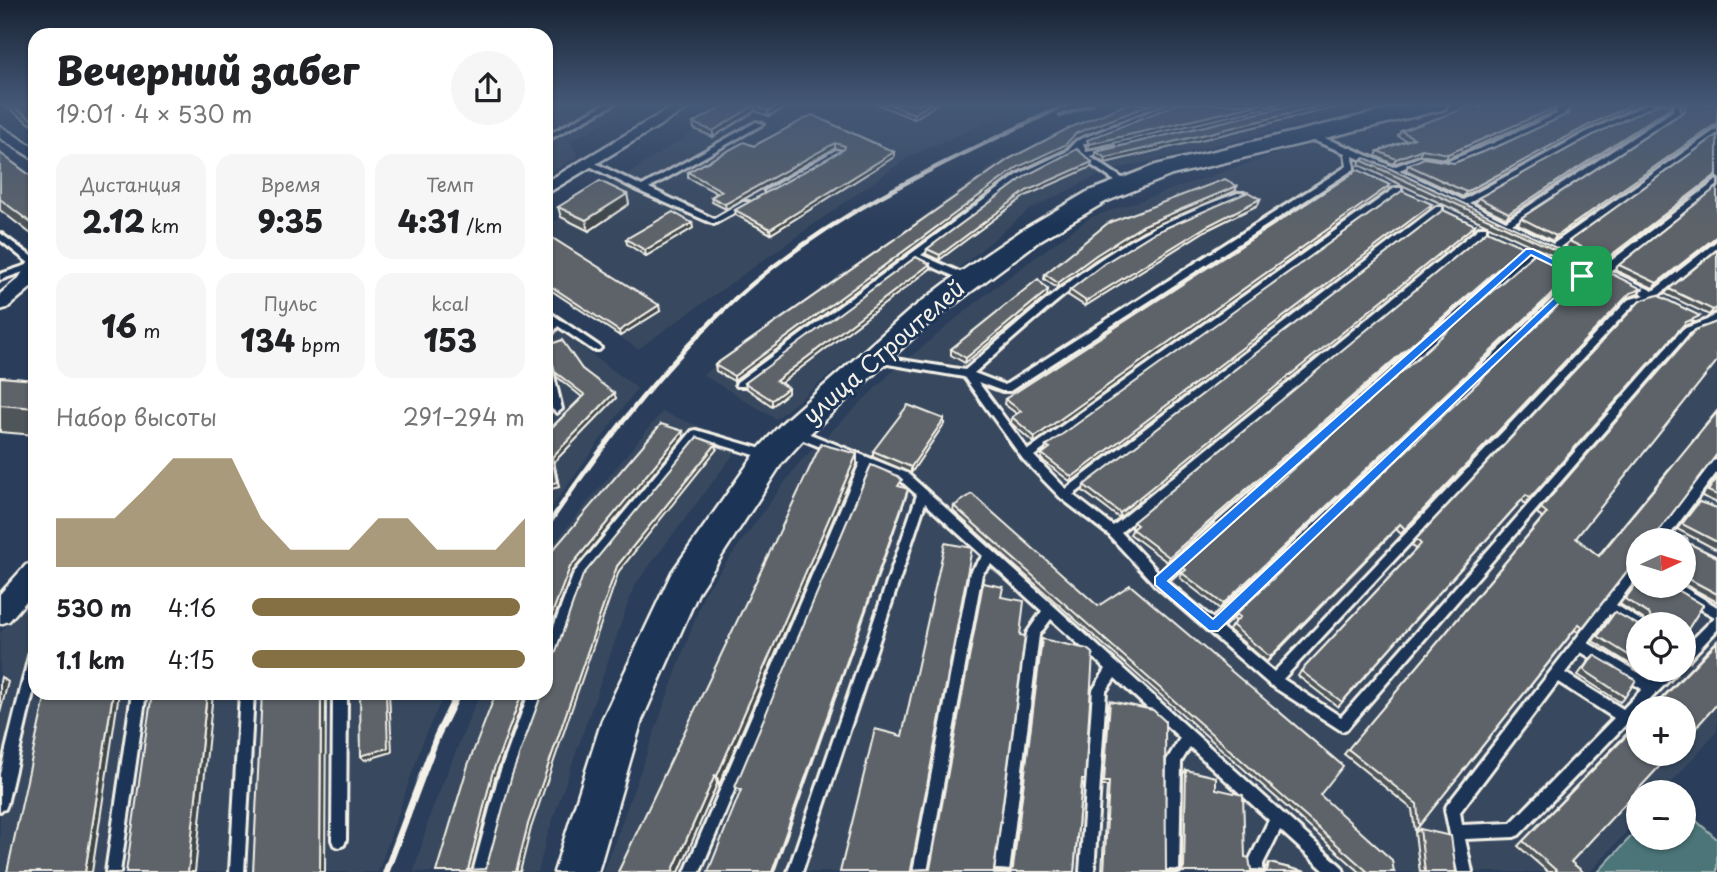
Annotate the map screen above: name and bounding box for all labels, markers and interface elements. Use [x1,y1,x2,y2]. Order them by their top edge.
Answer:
text: Вечерний забег [56,41,359,98]
button: share [451,51,525,125]
text: 19:01 · 4 × 530 m [56,96,253,131]
text: Дистанция [80,170,181,198]
text: Время [260,170,321,198]
text: Темп [426,170,474,198]
text: 2.12 [82,198,145,243]
text: 9:35 [258,198,323,243]
text: 4:31 [398,198,460,243]
text: km [145,211,179,239]
text: /km [460,211,503,239]
pin [1552,246,1612,306]
icon: arrive [1563,257,1601,295]
street label: улица Строителей [794,270,972,431]
text: Пульс [264,289,317,317]
text: kcal [431,289,469,317]
text: 16 [101,303,137,348]
text: m [137,316,160,344]
text: 134 [240,317,295,362]
text: 153 [423,317,477,362]
text: bpm [295,330,341,358]
text: Набор высоты [56,399,217,434]
text: 291–294 m [403,399,525,434]
north arrow [1626,528,1696,598]
map controls [1626,528,1696,850]
text: 530 m [56,590,132,625]
text: 4:16 [168,590,216,625]
button: locate [1626,612,1696,682]
text: 1.1 km [56,642,125,677]
text: 4:15 [168,642,215,677]
button: + [1626,696,1696,766]
button: − [1626,780,1696,850]

